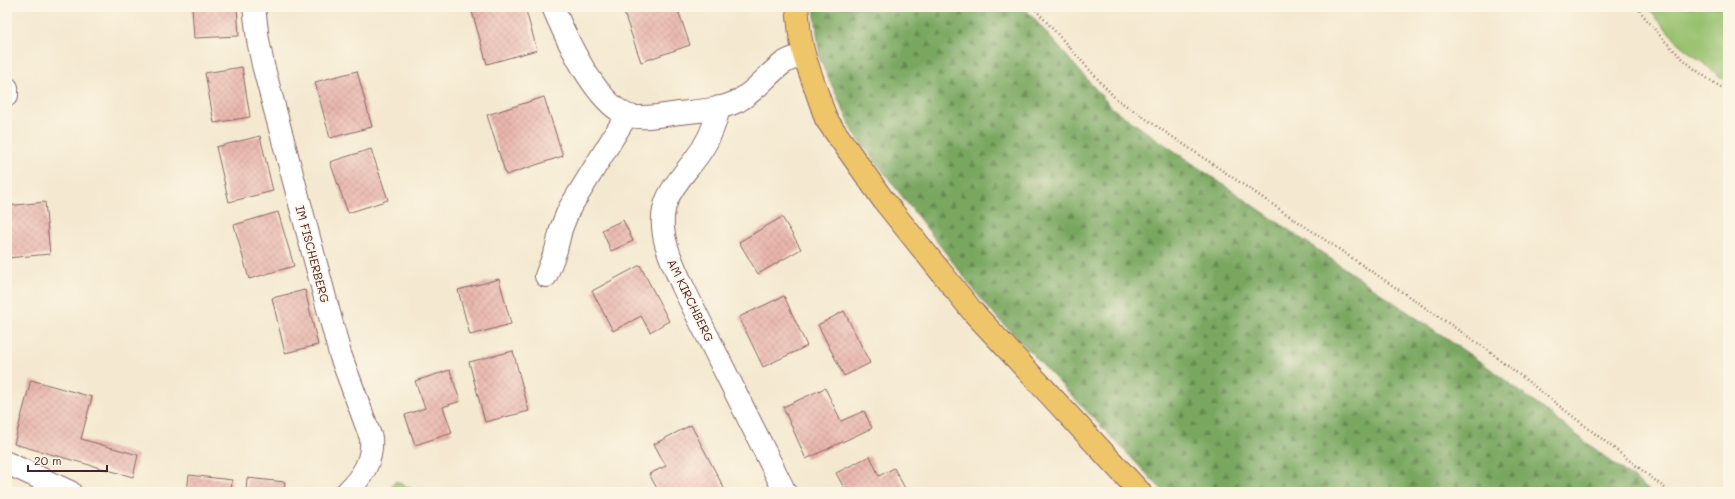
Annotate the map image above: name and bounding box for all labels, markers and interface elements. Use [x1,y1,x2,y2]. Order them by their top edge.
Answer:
street label: IM FISCHERBERG [292,204,334,304]
street label: AM KIRCHBERG [664,256,718,344]
scale bar [28,447,107,473]
text: 20 m [34,452,62,468]

